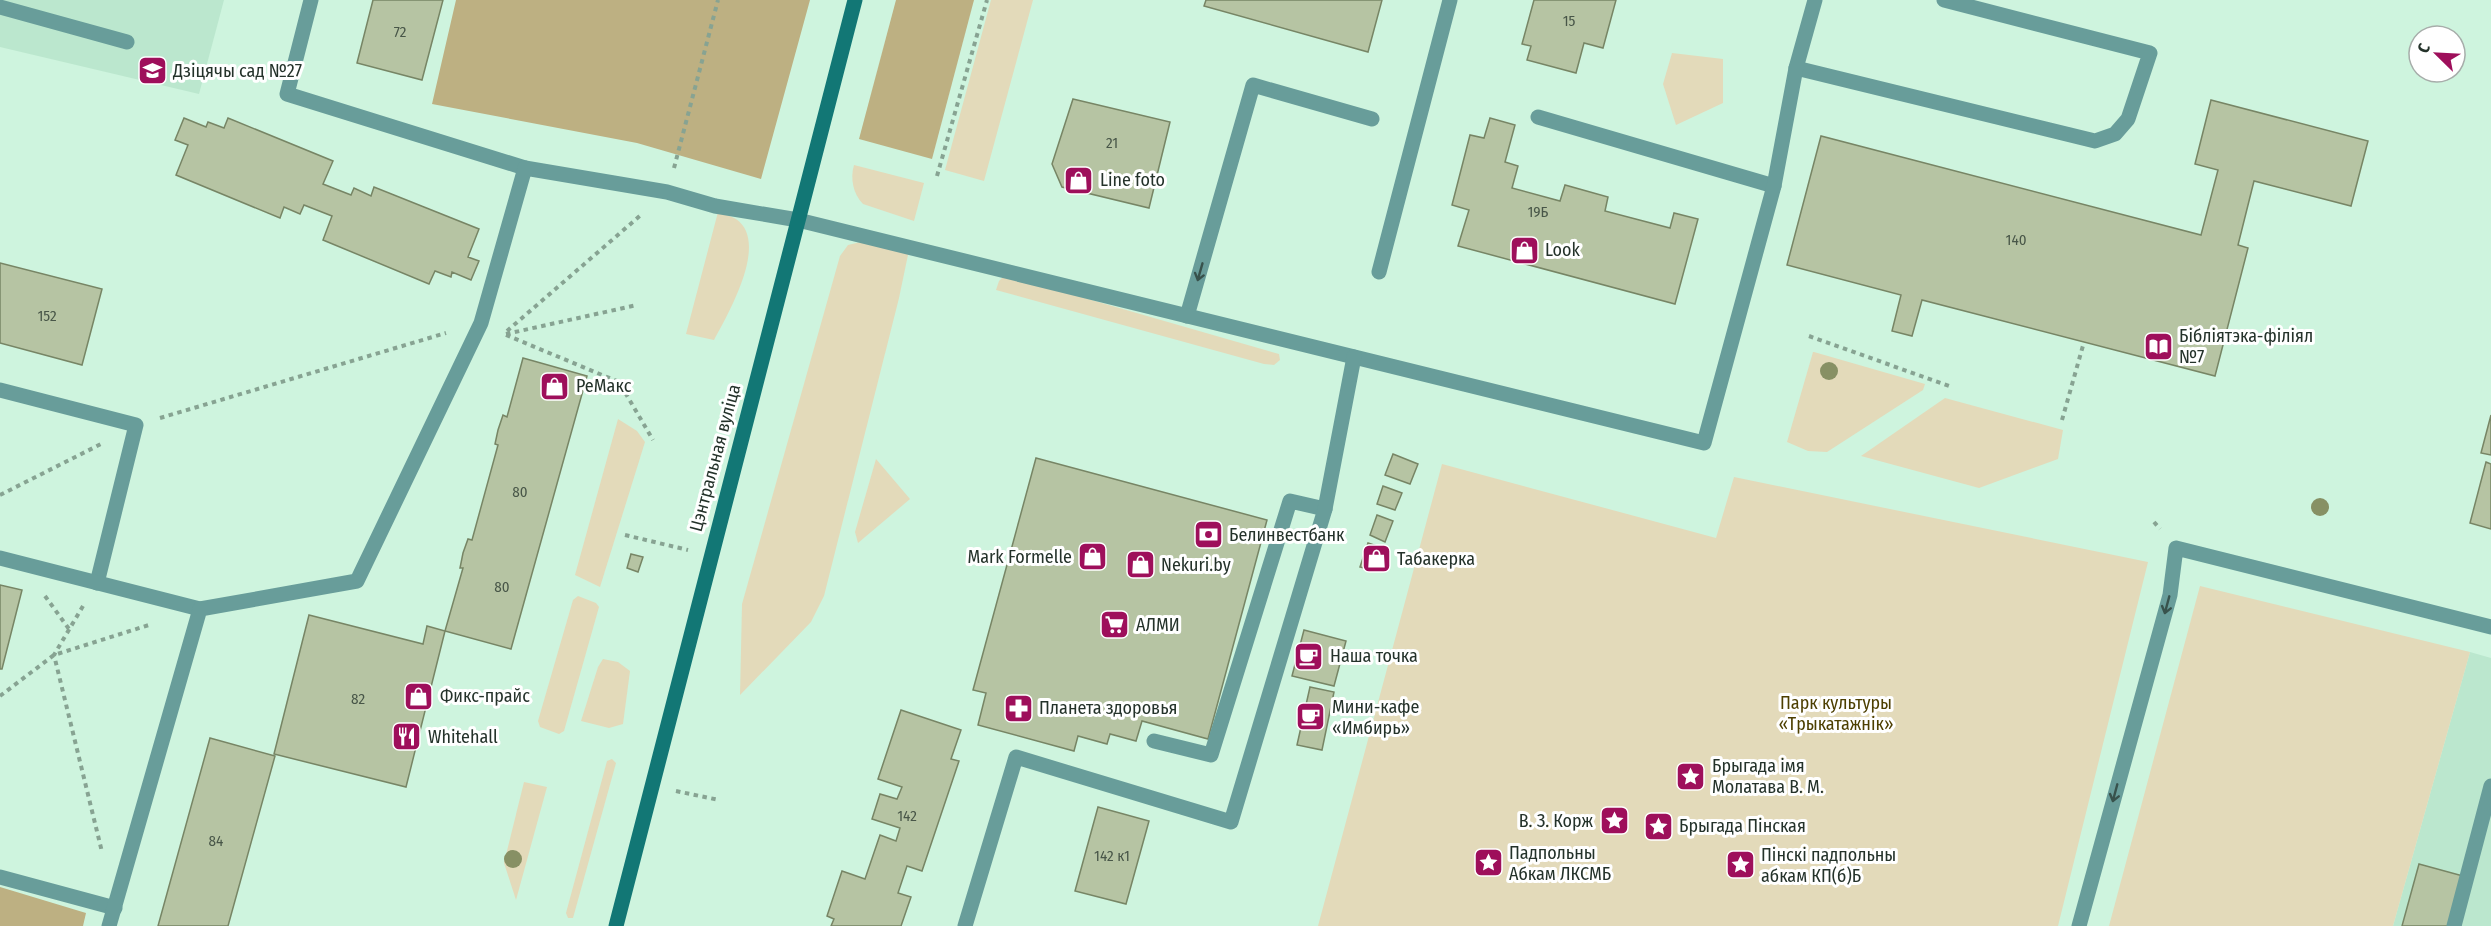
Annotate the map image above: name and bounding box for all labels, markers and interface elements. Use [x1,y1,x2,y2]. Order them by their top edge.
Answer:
house number: 15 [1563,12,1575,30]
house number: 72 [394,23,407,41]
north arrow [2407,24,2467,84]
text: С [2413,40,2434,56]
school or university icon: Дзіцячы сад №27 [136,55,168,87]
place label: Дзіцячы сад №27 [172,60,302,82]
house number: 21 [1106,134,1118,152]
shop icon: Line foto [1063,164,1095,196]
place label: Line foto [1100,169,1165,191]
house number: 19Б [1527,203,1549,221]
house number: 140 [2006,231,2026,249]
shop icon: Look [1508,234,1540,266]
place label: Look [1545,239,1581,261]
one-way arrow [1194,262,1205,281]
house number: 152 [37,307,57,325]
place label: Бібліятэка-філіял №7 [2179,325,2313,368]
library icon: Бібліятэка-філіял №7 [2142,330,2174,362]
shop icon: РеМакс [539,370,571,402]
place label: РеМакс [576,375,632,397]
street label: Цэнтральная вуліца [685,382,745,534]
house number: 80 [512,483,528,501]
bank icon: Белинвестбанк [1192,519,1224,551]
place label: Белинвестбанк [1229,524,1345,546]
shop icon: Mark Formelle [1077,541,1109,573]
shop icon: Табакерка [1360,543,1392,575]
place label: Mark Formelle [967,546,1072,568]
place label: Табакерка [1397,548,1475,570]
shop icon: Nekuri.by [1124,549,1156,581]
place label: Nekuri.by [1161,554,1231,576]
house number: 80 [494,578,510,596]
one-way arrow [2161,595,2172,614]
supermarket icon: АЛМИ [1099,609,1131,641]
place label: АЛМИ [1136,614,1180,636]
cafe icon: Наша точка [1293,640,1325,672]
place label: Наша точка [1330,645,1418,667]
shop icon: Фикс-прайс [403,680,435,712]
place label: Фикс-прайс [440,685,530,707]
house number: 82 [351,690,365,708]
pharmacy icon: Планета здоровья [1002,692,1034,724]
park label: Парк культуры «Трыкатажнік» [1778,692,1894,735]
place label: Мини-кафе «Имбирь» [1332,696,1420,739]
place label: Планета здоровья [1039,697,1177,719]
cafe icon: Мини-кафе «Имбирь» [1295,701,1327,733]
restaurant icon: Whitehall [391,721,423,753]
place label: Whitehall [428,726,498,748]
place label: Брыгада імя Молатава В. М. [1712,755,1824,798]
place icon: Брыгада імя Молатава В. М. [1675,760,1707,792]
one-way arrow [2109,784,2121,803]
place icon: В. З. Корж [1598,805,1630,837]
house number: 142 [897,807,917,825]
place label: В. З. Корж [1519,810,1593,832]
place icon: Брыгада Пінская [1642,810,1674,842]
place label: Брыгада Пінская [1679,815,1806,837]
house number: 84 [209,832,223,850]
place label: Падпольны Абкам ЛКСМБ [1509,842,1611,885]
place label: Пінскі падпольны абкам КП(б)Б [1761,844,1896,887]
house number: 142 к1 [1094,847,1130,865]
place icon: Падпольны Абкам ЛКСМБ [1472,847,1504,879]
place icon: Пінскі падпольны абкам КП(б)Б [1724,849,1756,881]

